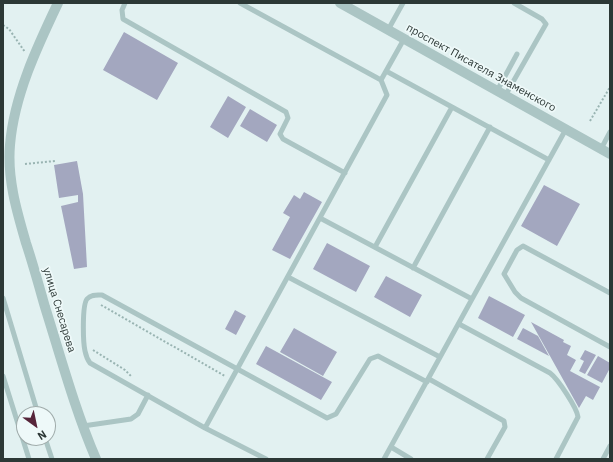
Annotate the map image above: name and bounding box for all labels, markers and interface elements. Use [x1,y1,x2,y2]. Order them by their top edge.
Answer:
street label: проспект Писателя Знаменского [404,21,558,115]
street label: улица Снесарева [40,266,78,354]
north arrow [16,406,56,446]
text: N [35,427,49,443]

